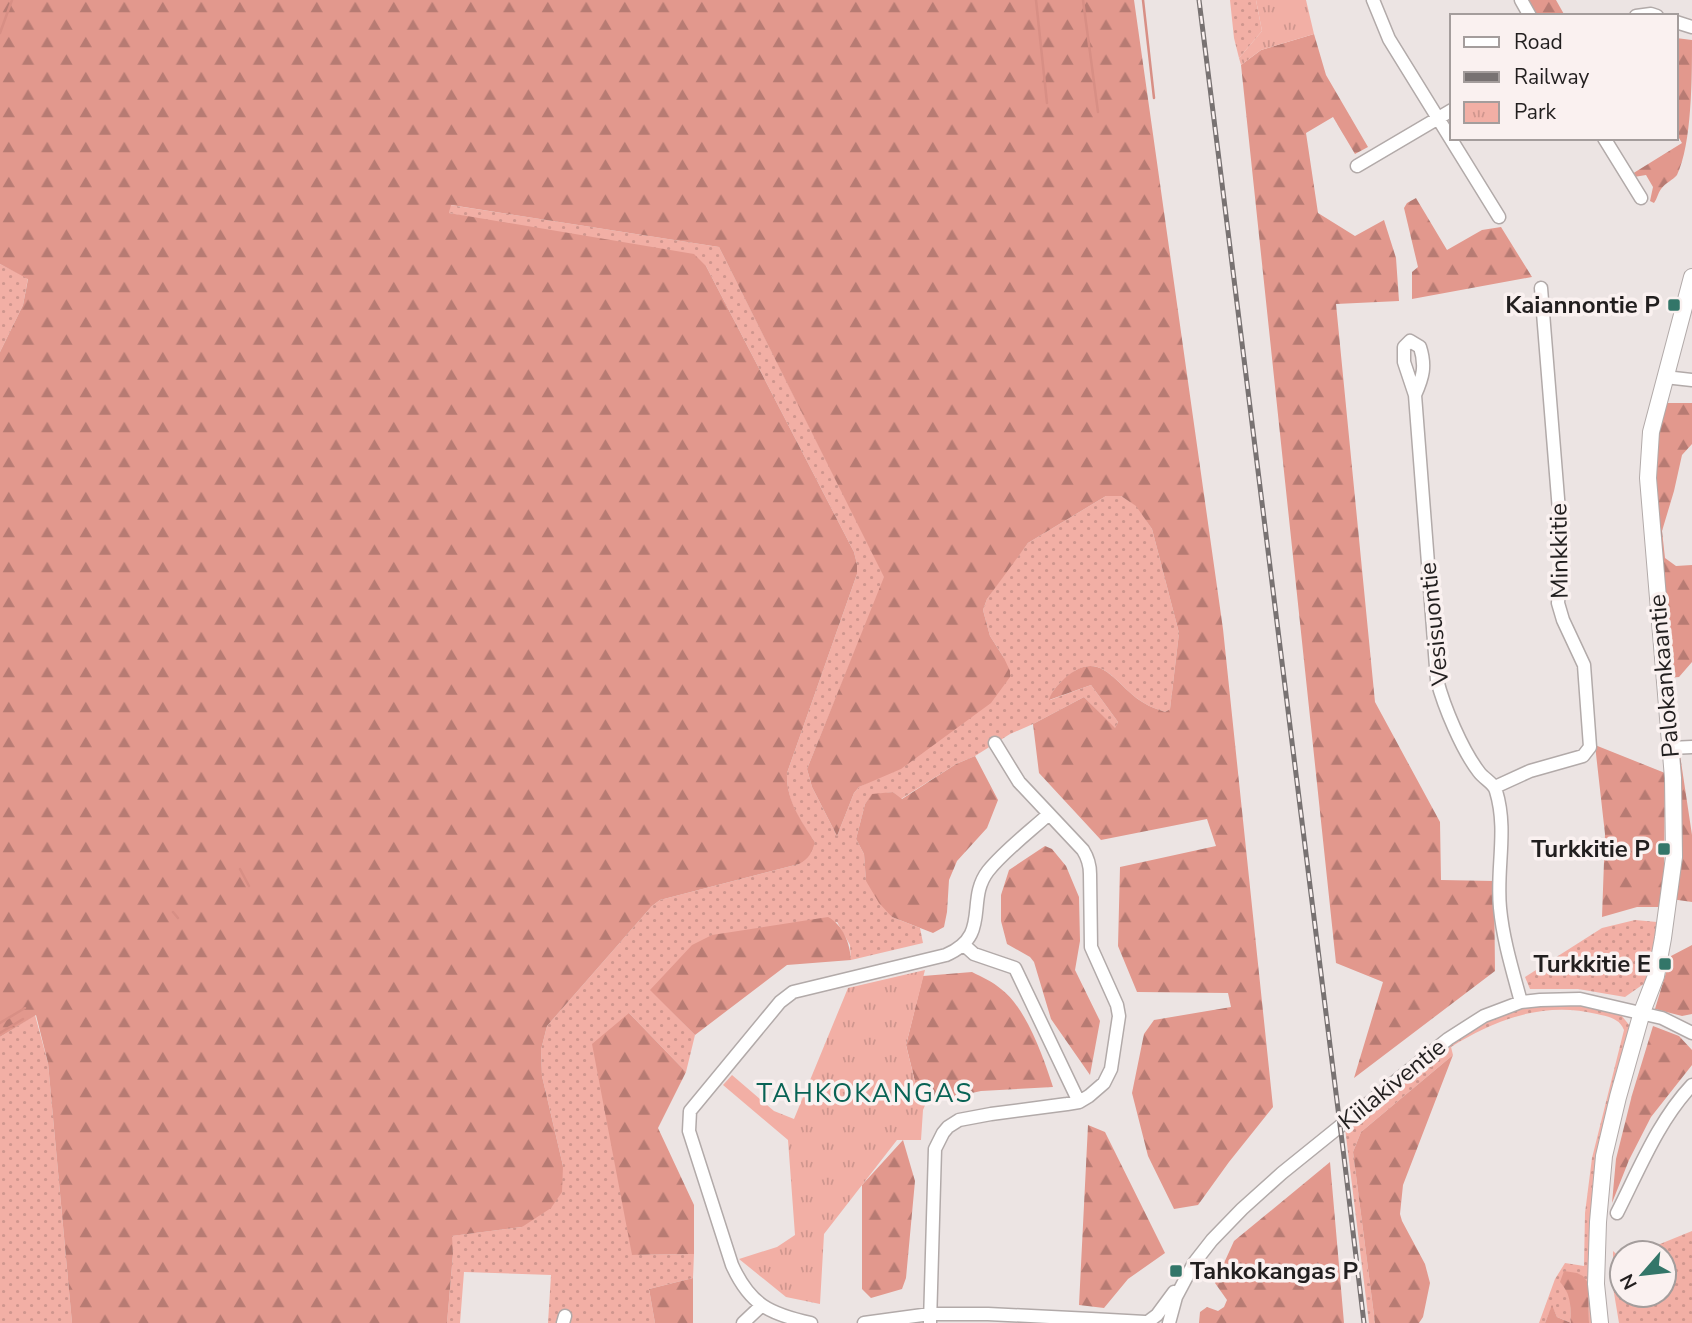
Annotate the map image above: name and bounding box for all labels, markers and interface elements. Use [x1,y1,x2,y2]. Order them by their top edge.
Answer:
legend [1450,14,1678,140]
text: Road [1514,28,1563,56]
text: Railway [1514,63,1589,91]
text: Park [1514,98,1556,126]
place label: Kaiannontie P [1505,289,1660,321]
marker: Kaiannontie P [1666,297,1682,313]
street label: Minkkitie [1542,503,1576,599]
street label: Vesisuontie [1412,561,1456,688]
street label: Palokankaantie [1641,593,1687,759]
place label: Turkkitie P [1531,833,1650,865]
marker: Turkkitie P [1656,841,1672,857]
place label: Turkkitie E [1534,948,1651,980]
marker: Turkkitie E [1657,956,1673,972]
street label: Kiilakiventie [1332,1031,1452,1137]
district label: TAHKOKANGAS [756,1076,974,1111]
north arrow [1608,1239,1678,1309]
place label: Tahkokangas P [1190,1255,1358,1287]
marker: Tahkokangas P [1168,1263,1184,1279]
text: N [1614,1269,1644,1294]

